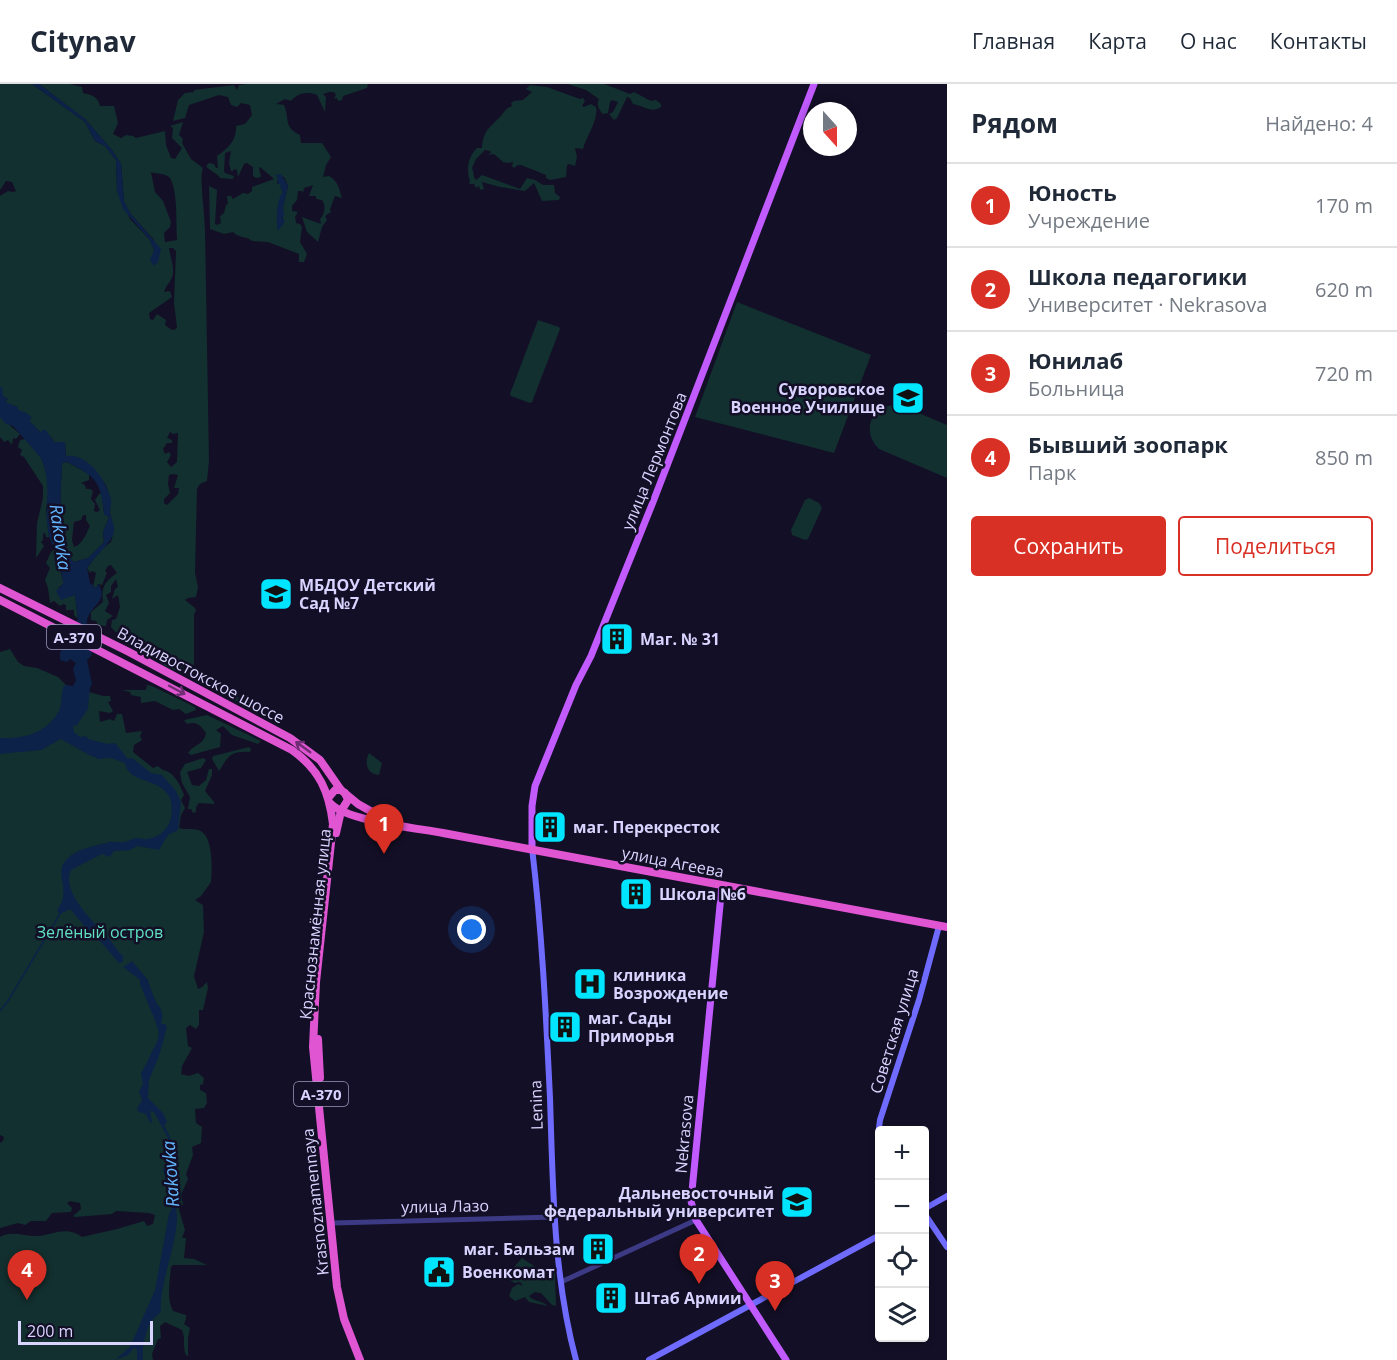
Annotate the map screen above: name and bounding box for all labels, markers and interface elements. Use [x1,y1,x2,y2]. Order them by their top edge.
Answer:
text: Citynav [30,22,136,60]
text: Главная [972,27,1055,55]
text: Карта [1088,27,1147,55]
text: О нас [1180,27,1237,55]
text: Контакты [1270,27,1367,55]
north arrow [803,102,857,156]
text: Рядом [971,105,1058,141]
text: Найдено: 4 [1265,110,1373,137]
text: Юность [1028,177,1117,207]
text: 1 [985,192,996,219]
text: 170 m [1315,192,1373,219]
text: Учреждение [1028,207,1150,234]
text: Школа педагогики [1028,261,1247,291]
text: 2 [985,276,996,303]
text: 620 m [1315,276,1373,303]
text: Университет · Nekrasova [1028,291,1267,318]
text: Юнилаб [1028,345,1123,375]
text: 3 [985,360,996,387]
text: 720 m [1315,360,1373,387]
text: Больница [1028,375,1125,402]
place label: Суворовское Военное Училище [731,378,885,418]
school or university icon: Суворовское Военное Училище [890,380,926,416]
street label: улица Лермонтова [616,389,692,533]
text: Бывший зоопарк [1028,429,1228,459]
text: 4 [985,444,996,471]
text: 850 m [1315,444,1373,471]
text: Парк [1028,459,1076,486]
water label: Rakovka [44,502,78,572]
button: Сохранить [971,516,1166,576]
button: Поделиться [1178,516,1373,576]
place label: МБДОУ Детский Сад №7 [299,574,436,614]
school or university icon: МБДОУ Детский Сад №7 [258,576,294,612]
building icon: Маг. № 31 [599,621,635,657]
street label: Владивостокское шоссе [113,622,289,729]
road number: А-370 [47,625,101,649]
place label: Маг. № 31 [640,628,720,650]
one-way arrow [168,684,185,696]
one-way arrow [296,740,312,753]
pin: 1 [364,804,404,854]
building icon: маг. Перекресток [532,809,568,845]
place label: маг. Перекресток [573,816,720,838]
street label: Краснознамённая улица [294,828,336,1020]
street label: улица Агеева [620,841,726,883]
building icon: Школа №6 [618,876,654,912]
place label: Школа №6 [659,883,746,905]
your location [457,915,486,944]
park label: Зелёный остров [37,921,163,943]
place label: клиника Возрождение [613,964,728,1004]
hospital icon: клиника Возрождение [572,966,608,1002]
street label: Советская улица [865,966,923,1096]
place label: маг. Сады Приморья [588,1007,674,1047]
building icon: маг. Сады Приморья [547,1009,583,1045]
street label: Lenina [524,1080,548,1130]
road number: А-370 [294,1082,348,1106]
street label: Nekrasova [670,1094,698,1174]
map controls [875,1126,929,1342]
button: + [875,1126,929,1180]
street label: Krasnoznamennaya [296,1127,334,1277]
water label: Rakovka [156,1140,184,1208]
button: − [875,1180,929,1234]
place label: Дальневосточный федеральный университет [544,1182,774,1222]
school or university icon: Дальневосточный федеральный университет [779,1184,815,1220]
street label: улица Лазо [401,1194,489,1218]
building icon: маг. Бальзам [580,1231,616,1267]
pin: 2 [680,1234,718,1284]
button: locate [875,1234,929,1288]
place label: маг. Бальзам [463,1238,575,1260]
pin: 4 [8,1250,46,1300]
public building icon: Военкомат [421,1254,457,1290]
place label: Военкомат [462,1261,555,1283]
pin: 3 [756,1262,794,1311]
building icon: Штаб Армии [593,1280,629,1316]
place label: Штаб Армии [634,1287,742,1309]
button: layers [875,1288,929,1342]
scale bar [18,1318,153,1346]
text: 200 m [27,1320,73,1342]

